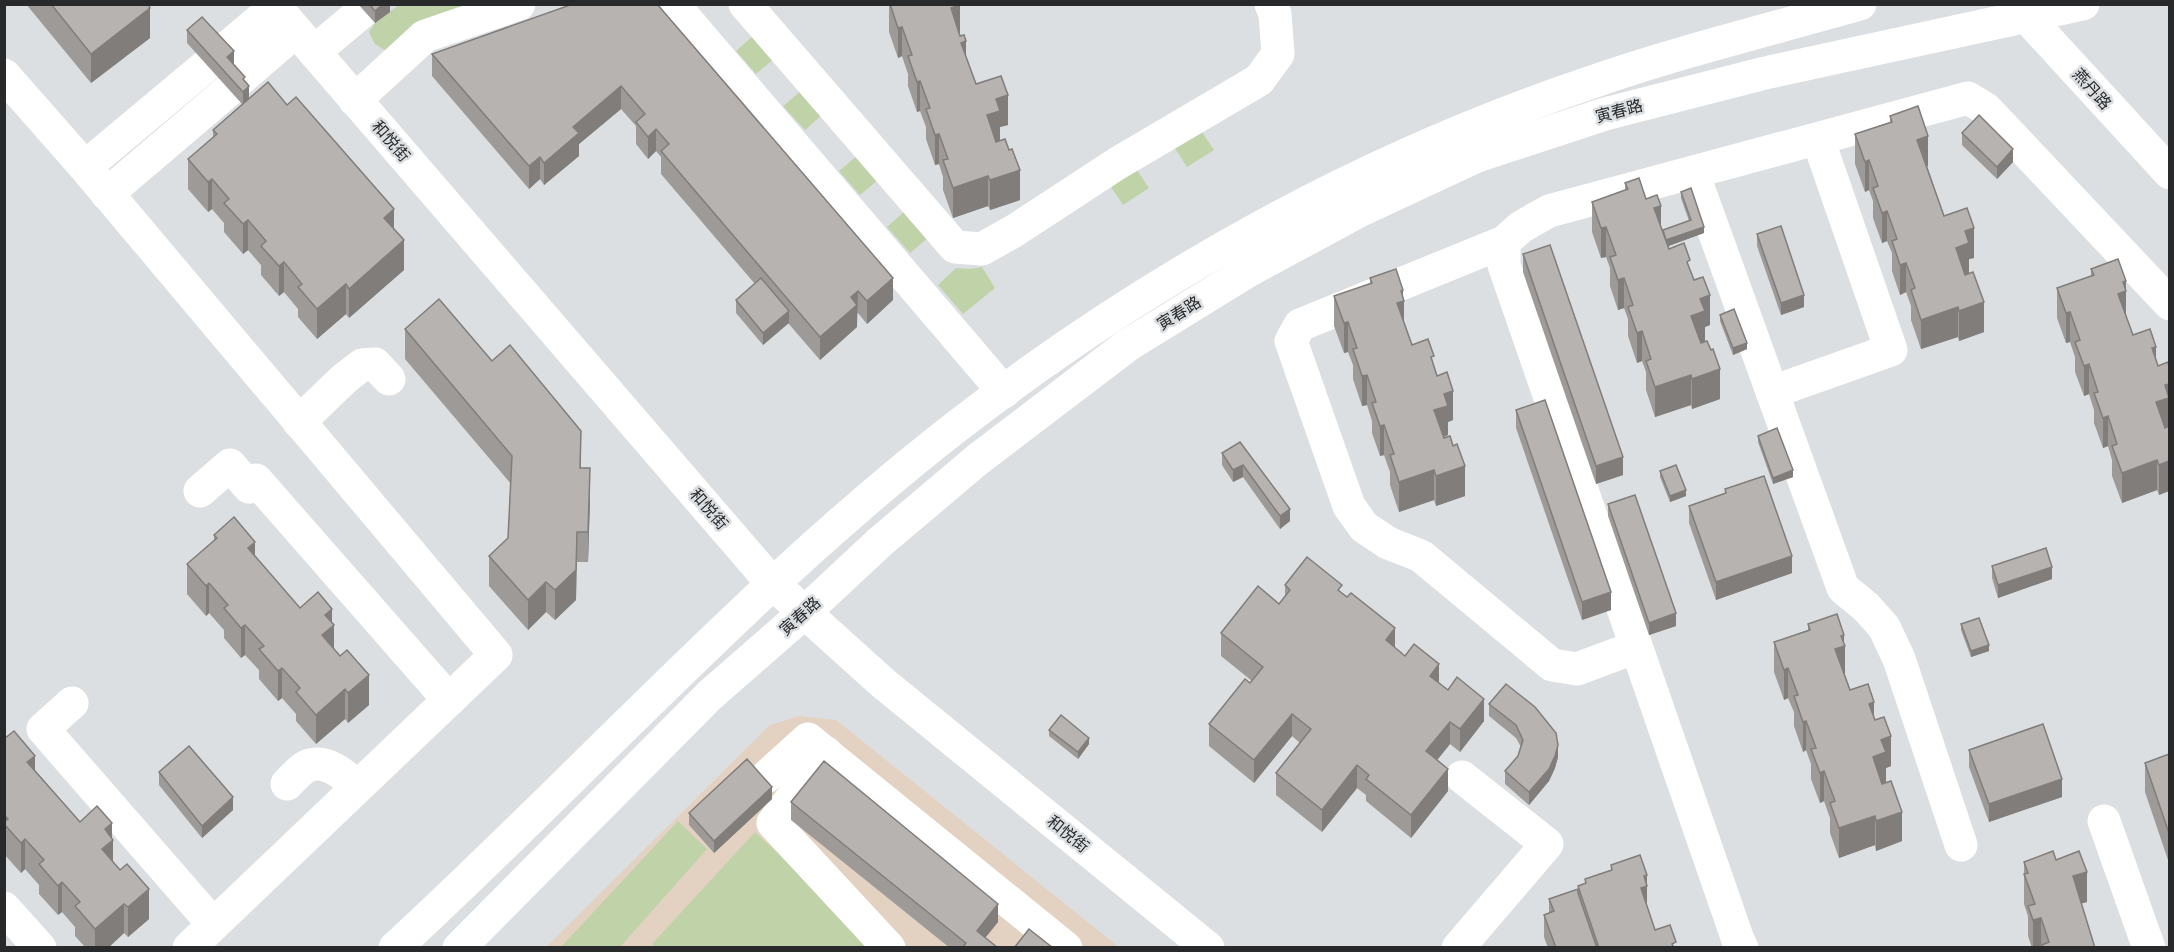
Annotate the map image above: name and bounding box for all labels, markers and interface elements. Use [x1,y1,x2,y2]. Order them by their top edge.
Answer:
street label: 燕丹路 [2068,64,2116,114]
street label: 寅春路 [1593,95,1645,127]
street label: 和悦街 [367,116,415,166]
street label: 寅春路 [1153,291,1205,335]
street label: 和悦街 [685,484,733,534]
street label: 寅春路 [775,592,825,640]
street label: 和悦街 [1043,811,1093,857]

